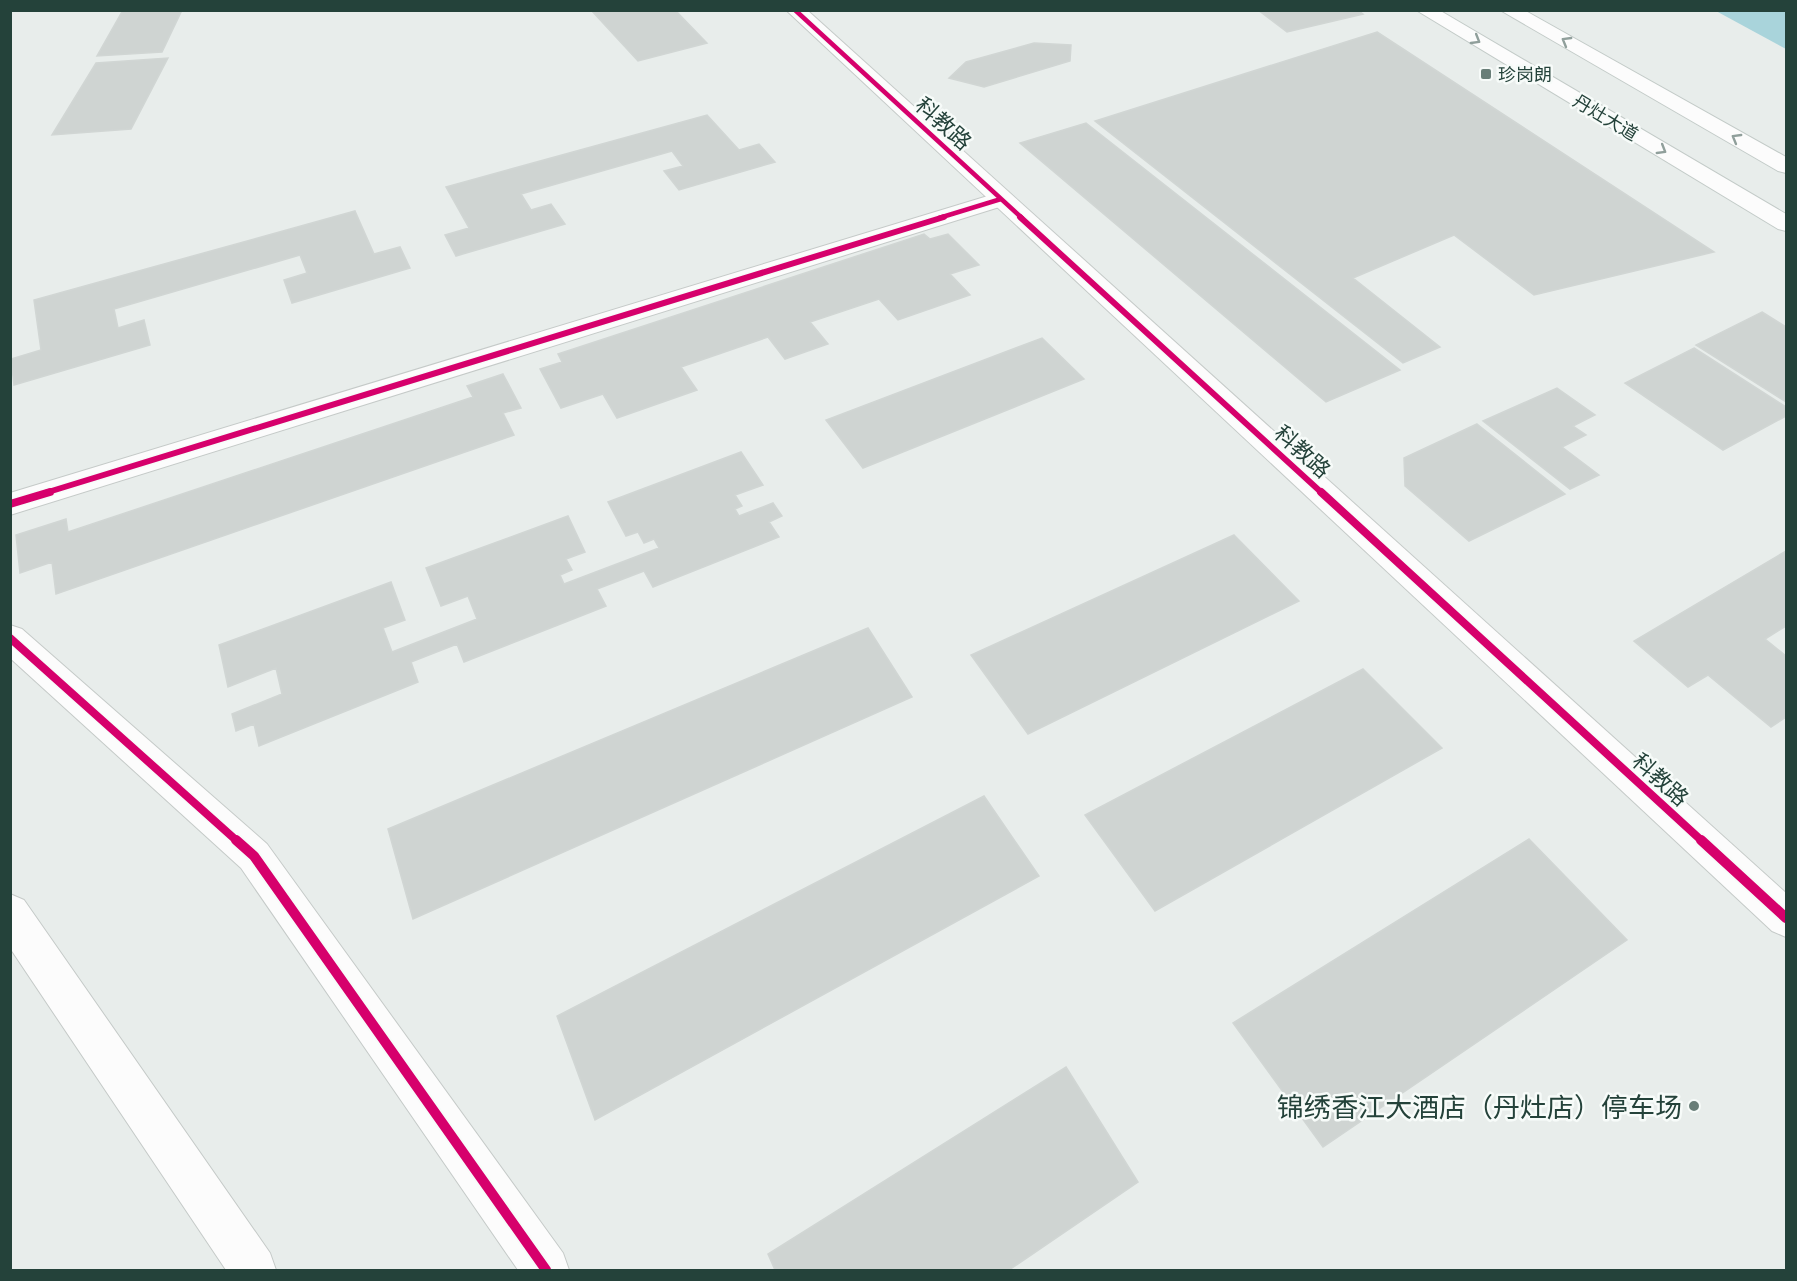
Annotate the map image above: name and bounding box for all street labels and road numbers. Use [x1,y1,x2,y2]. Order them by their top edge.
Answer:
street label: 丹灶大道 [1569,89,1643,145]
street label: 科教路 [910,91,978,155]
street label: 科教路 [1269,419,1337,483]
street label: 科教路 [1627,747,1695,811]

